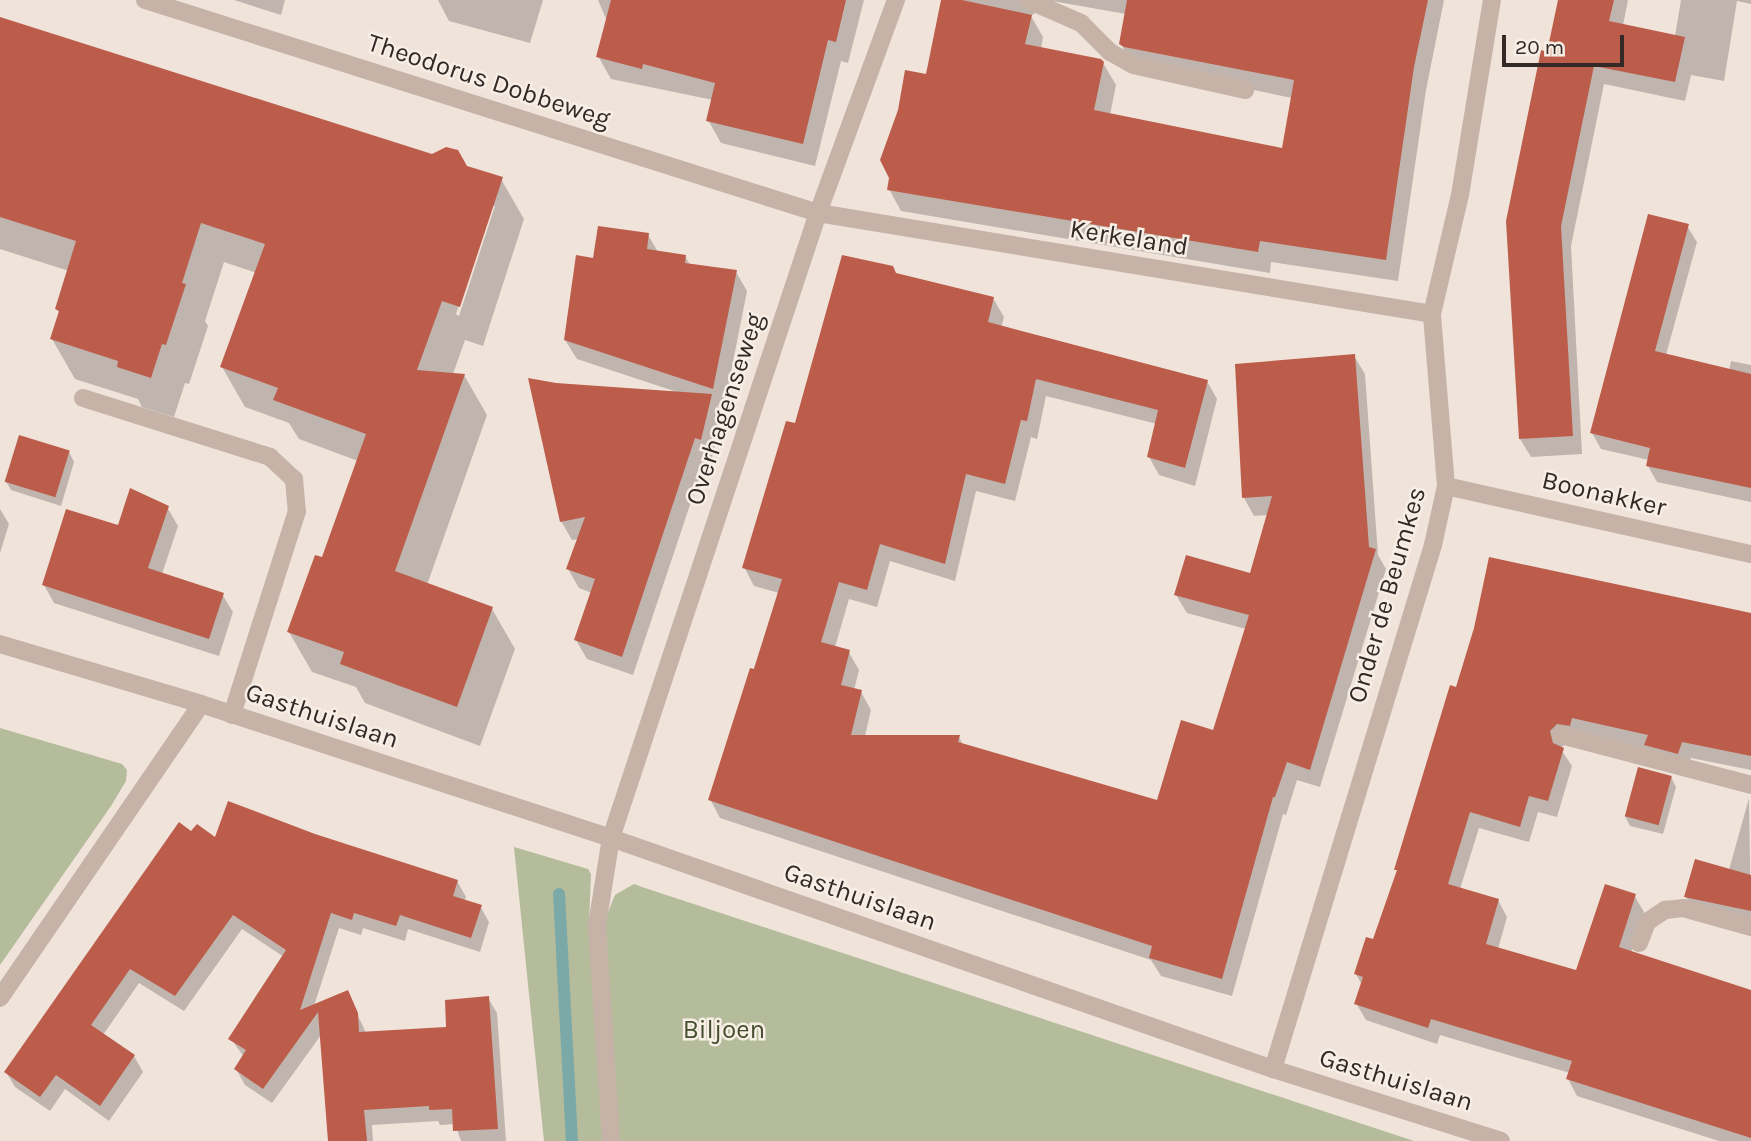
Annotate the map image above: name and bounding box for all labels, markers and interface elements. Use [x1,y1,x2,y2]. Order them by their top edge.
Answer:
scale bar [1506,21,1628,65]
street label: Theodorus Dobbeweg [364,27,614,135]
text: 20 m [1515,35,1564,59]
street label: Kerkeland [1068,213,1190,263]
street label: Overhagenseweg [679,309,771,509]
street label: Boonakker [1539,465,1669,523]
street label: Onder de Beumkes [1341,484,1433,706]
street label: Gasthuislaan [242,677,402,755]
street label: Gasthuislaan [780,856,940,938]
park label: Biljoen [683,1014,765,1046]
street label: Gasthuislaan [1315,1042,1477,1118]

